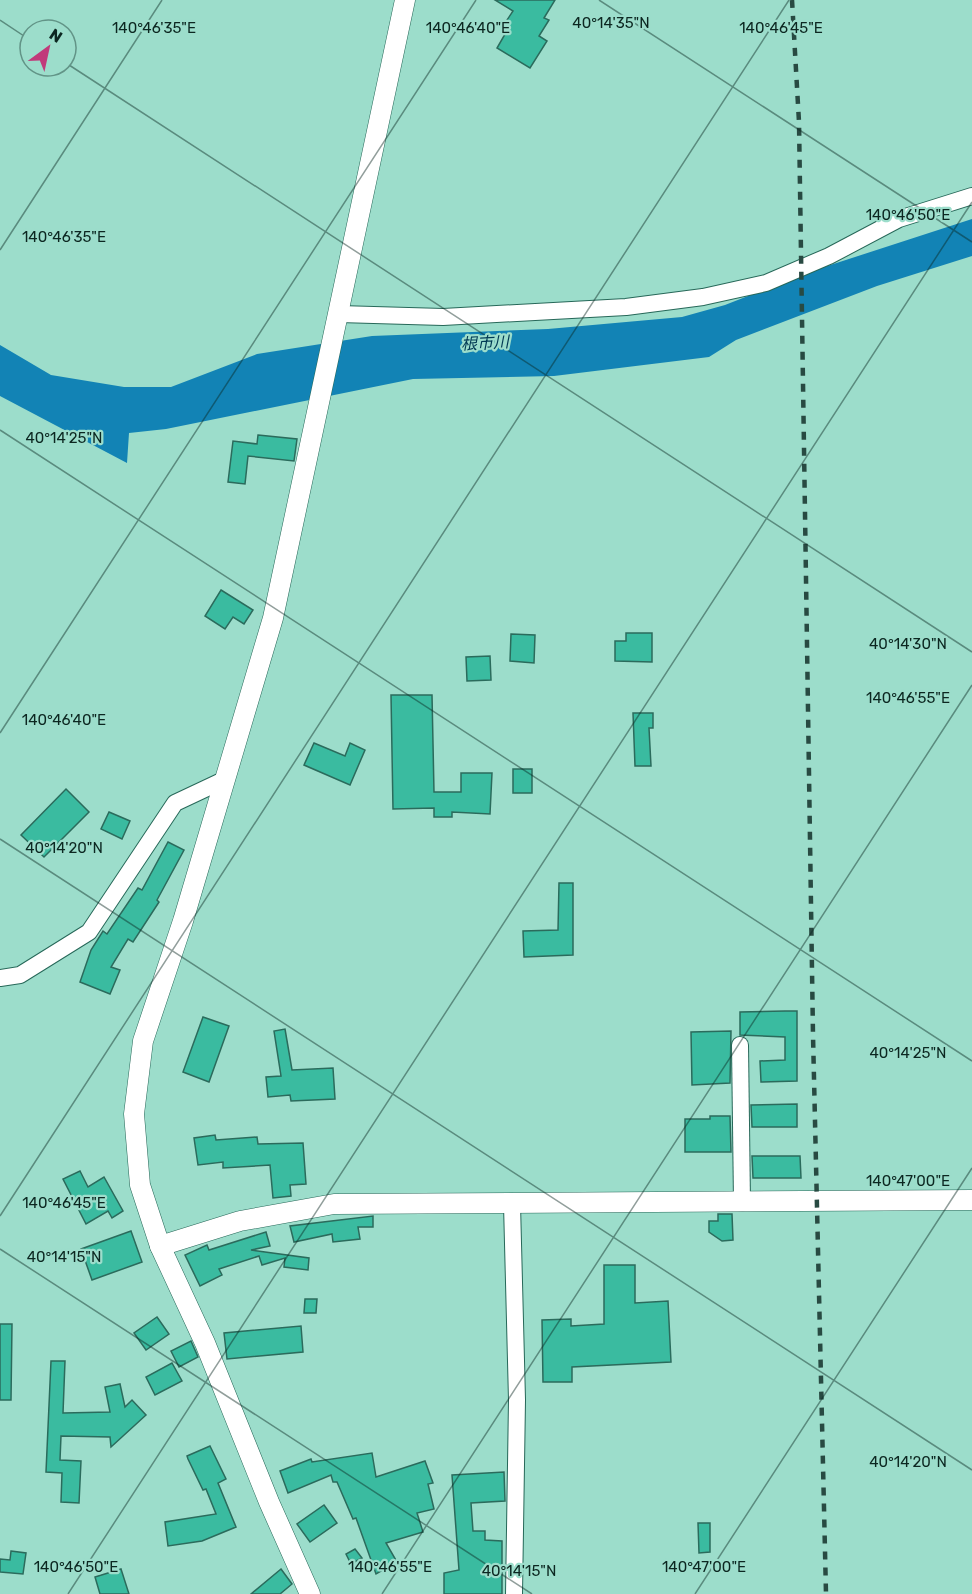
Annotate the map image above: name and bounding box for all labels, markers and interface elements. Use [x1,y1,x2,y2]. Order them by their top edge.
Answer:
text: 40°14'35"N [572,14,650,32]
north arrow [18,18,78,78]
text: 140°46'35"E [112,19,196,37]
text: 140°46'40"E [426,19,510,37]
text: 140°46'45"E [739,19,823,37]
text: N [46,25,66,47]
text: 140°46'50"E [866,206,950,224]
text: 140°46'35"E [22,228,106,246]
water label: 根市川 [461,332,511,354]
text: 40°14'25"N [25,429,103,447]
text: 40°14'30"N [869,635,947,653]
text: 140°46'55"E [866,689,950,707]
text: 140°46'40"E [22,711,106,729]
text: 40°14'20"N [25,839,103,857]
text: 40°14'25"N [869,1044,947,1062]
text: 140°47'00"E [866,1172,950,1190]
text: 140°46'45"E [22,1194,106,1212]
text: 40°14'15"N [27,1248,101,1266]
text: 40°14'20"N [869,1453,947,1471]
text: 140°46'50"E [34,1558,118,1576]
text: 140°46'55"E [348,1558,432,1576]
text: 140°47'00"E [662,1558,746,1576]
text: 40°14'15"N [482,1562,556,1580]

